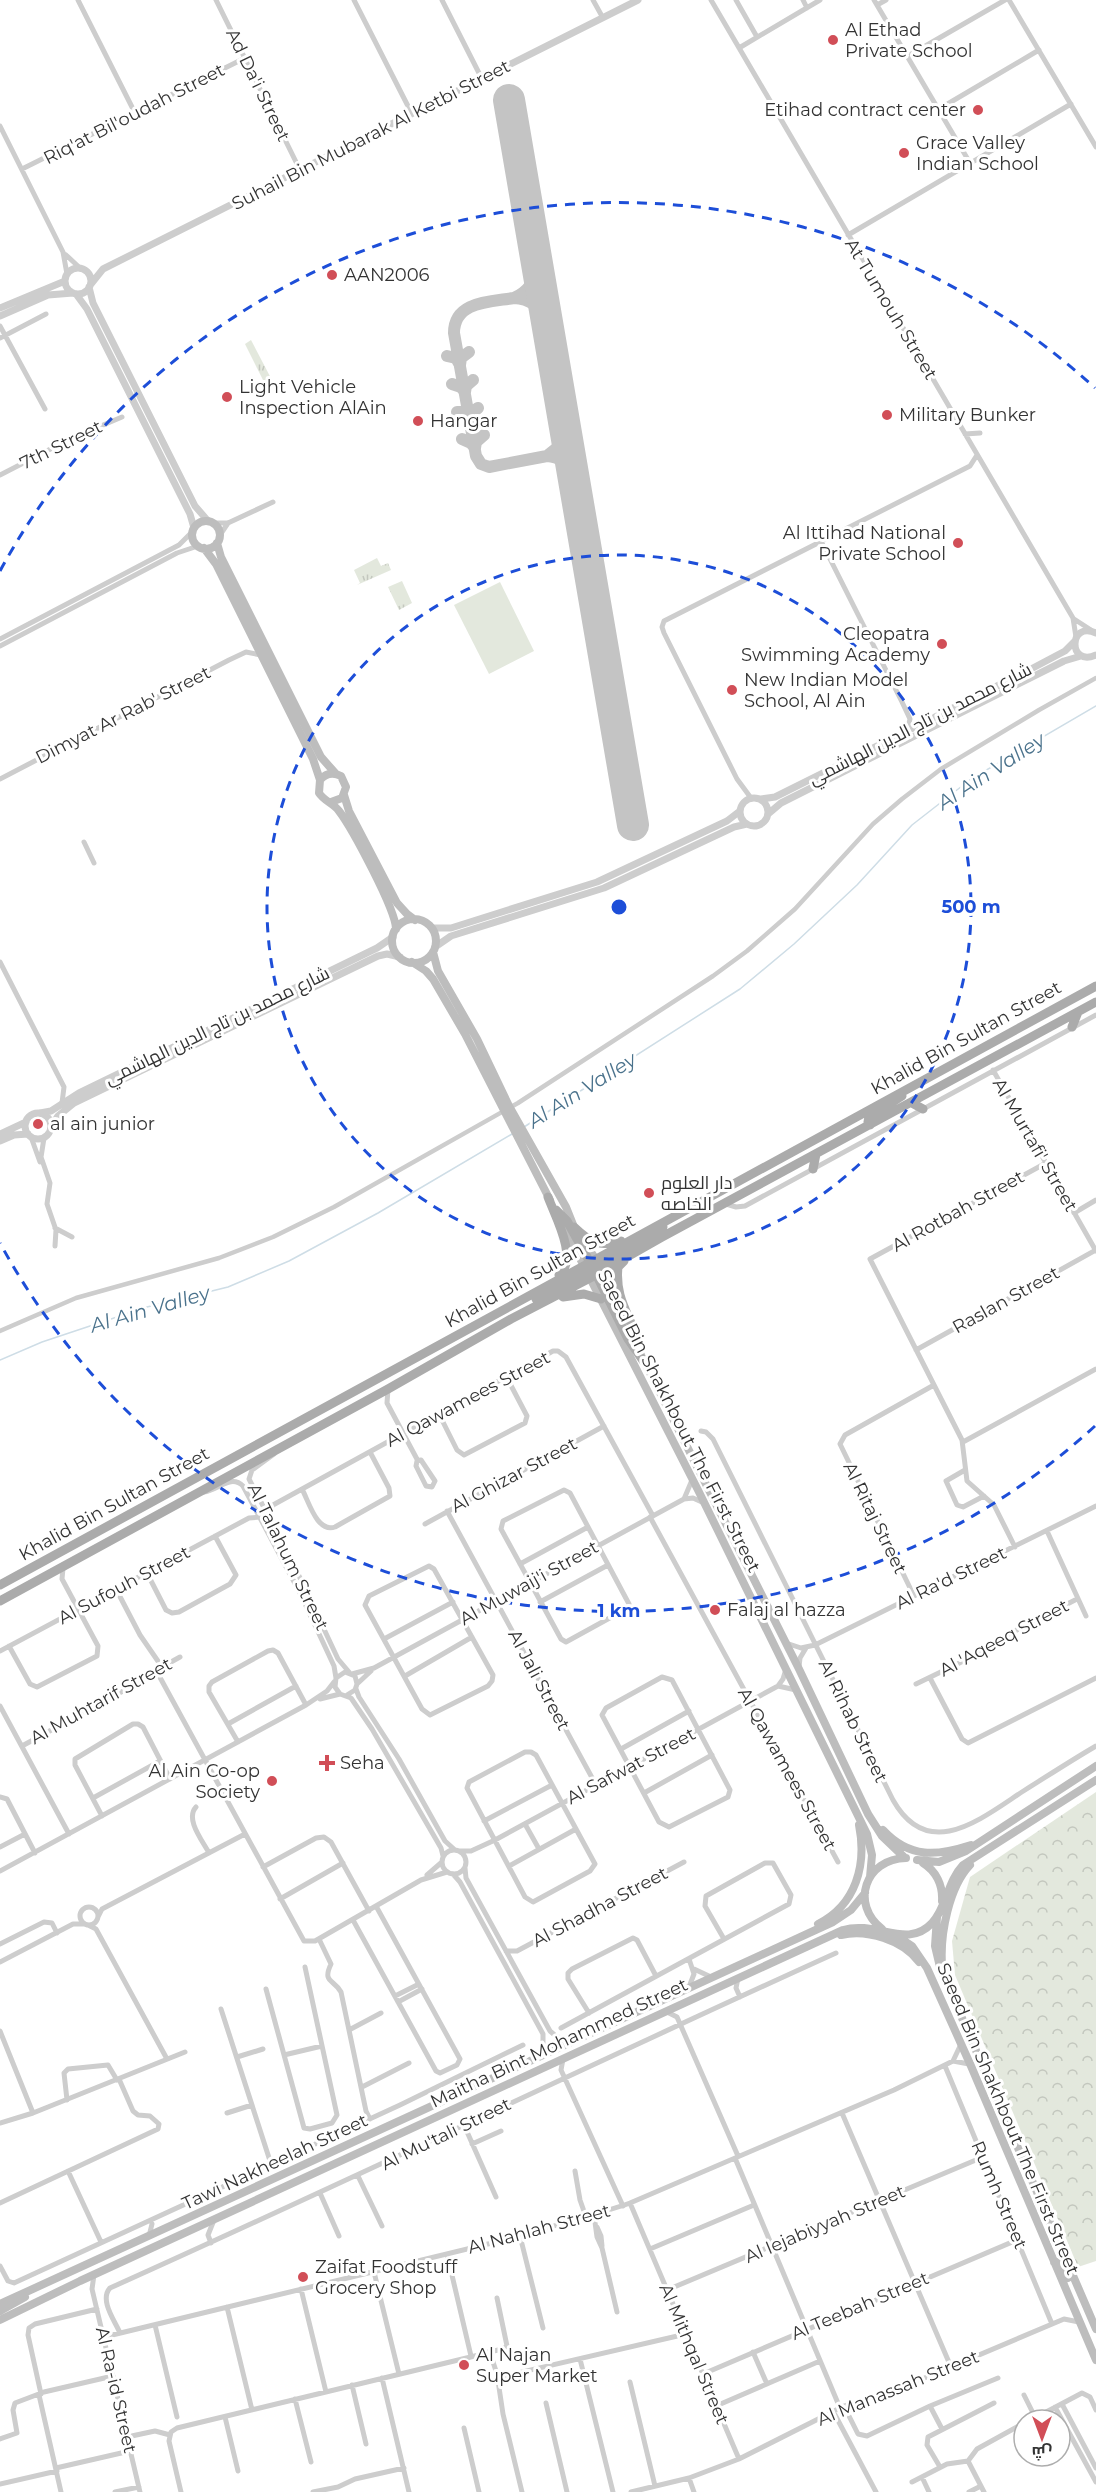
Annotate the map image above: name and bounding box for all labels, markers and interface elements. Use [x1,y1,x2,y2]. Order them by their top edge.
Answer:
place label: Al Ethad Private School [845,19,973,62]
street label: Ad Da'i Street [221,25,295,145]
marker: Al Ethad Private School [826,33,840,47]
street label: Suhail Bin Mubarak Al Ketbi Street [228,55,514,215]
street label: Riq'at Bil'oudah Street [40,59,228,169]
place label: Etihad contract center [764,99,966,121]
marker: Etihad contract center [971,103,985,117]
place label: Grace Valley Indian School [916,132,1039,175]
marker: Grace Valley Indian School [897,146,911,160]
street label: At Tumouh Street [840,234,942,384]
place label: AAN2006 [344,264,430,286]
marker: AAN2006 [325,268,339,282]
place label: Light Vehicle Inspection AlAin [239,376,387,419]
marker: Light Vehicle Inspection AlAin [220,390,234,404]
place label: Military Bunker [899,404,1036,426]
marker: Military Bunker [880,408,894,422]
place label: Hangar [430,410,498,432]
marker: Hangar [411,414,425,428]
street label: 7th Street [16,416,106,474]
place label: Al Ittihad National Private School [783,522,946,565]
marker: Al Ittihad National Private School [951,536,965,550]
place label: Cleopatra Swimming Academy [741,623,930,666]
marker: Cleopatra Swimming Academy [935,637,949,651]
street label: شارع محمد بن تاج الدين الهاشمي [805,658,1037,793]
street label: Dimyat Ar Rab' Street [32,661,214,769]
place label: New Indian Model School, Al Ain [744,669,908,712]
marker: New Indian Model School, Al Ain [725,683,739,697]
water label: Al Ain Valley [932,727,1050,815]
text: 500 m [941,896,1001,918]
centre of rings [609,897,629,917]
street label: شارع محمد بن تاج الدين الهاشمي [101,962,334,1093]
street label: Khalid Bin Sultan Street [867,976,1065,1100]
water label: Al Ain Valley [522,1047,642,1133]
street label: Al Murtafi' Street [988,1074,1082,1216]
place label: al ain junior [50,1113,155,1135]
marker: al ain junior [31,1117,45,1131]
street label: Al Rotbah Street [888,1165,1028,1257]
place label: دار العلوم الخاصه [661,1172,732,1215]
marker: دار العلوم الخاصه [642,1186,656,1200]
street label: Khalid Bin Sultan Street [441,1209,639,1333]
street label: Raslan Street [949,1262,1063,1338]
street label: Saeed Bin Shakhbout The First Street [593,1266,765,1576]
water label: Al Ain Valley [86,1280,214,1338]
street label: Al Qawamees Street [382,1346,554,1452]
street label: Al Ghizar Street [447,1433,581,1517]
street label: Khalid Bin Sultan Street [15,1442,213,1566]
street label: Al Ritaj Street [838,1458,912,1578]
street label: Al Talahum Street [243,1480,333,1634]
street label: Al Muwaij'i Street [456,1536,602,1630]
street label: Al Sufouh Street [54,1541,194,1629]
street label: Al Ra'd Street [892,1542,1010,1614]
street label: Al 'Aqeeq Street [936,1595,1072,1681]
place label: Falaj al hazza [727,1599,846,1621]
text: 1 km [598,1600,640,1622]
marker: Falaj al hazza [708,1603,722,1617]
street label: Al Jali Street [503,1626,575,1734]
street label: Al Muhtarif Street [26,1653,176,1749]
street label: Al Rihab Street [814,1656,892,1786]
street label: Al Qawamees Street [733,1684,841,1854]
street label: Al Safwat Street [563,1723,699,1809]
place label: Seha [340,1752,385,1774]
marker: Seha [318,1754,336,1772]
place label: Al Ain Co-op Society [149,1760,260,1803]
marker: Al Ain Co-op Society [265,1774,279,1788]
street label: Al Shadha Street [528,1862,672,1952]
street label: Saeed Bin Shakhbout The First Street [932,1960,1084,2278]
street label: Maitha Bint Mohammed Street [427,1974,691,2112]
street label: Al Mu'tali Street [377,2093,515,2175]
street label: Tawi Nakheelah Street [179,2109,371,2215]
street label: Rumh Street [966,2138,1032,2252]
street label: Al Iejabiyyah Street [741,2180,909,2268]
street label: Al Nahlah Street [465,2199,613,2259]
place label: Zaifat Foodstuff Grocery Shop [315,2256,458,2299]
street label: Al Teebah Street [788,2267,932,2345]
marker: Zaifat Foodstuff Grocery Shop [296,2270,310,2284]
street label: Al Mithqal Street [654,2280,734,2428]
street label: Al Ra-id Street [91,2325,141,2455]
place label: Al Najan Super Market [476,2344,598,2387]
street label: Al Manassah Street [814,2345,982,2431]
marker: Al Najan Super Market [457,2358,471,2372]
north arrow [1012,2408,1072,2468]
text: ش [1032,2443,1052,2462]

